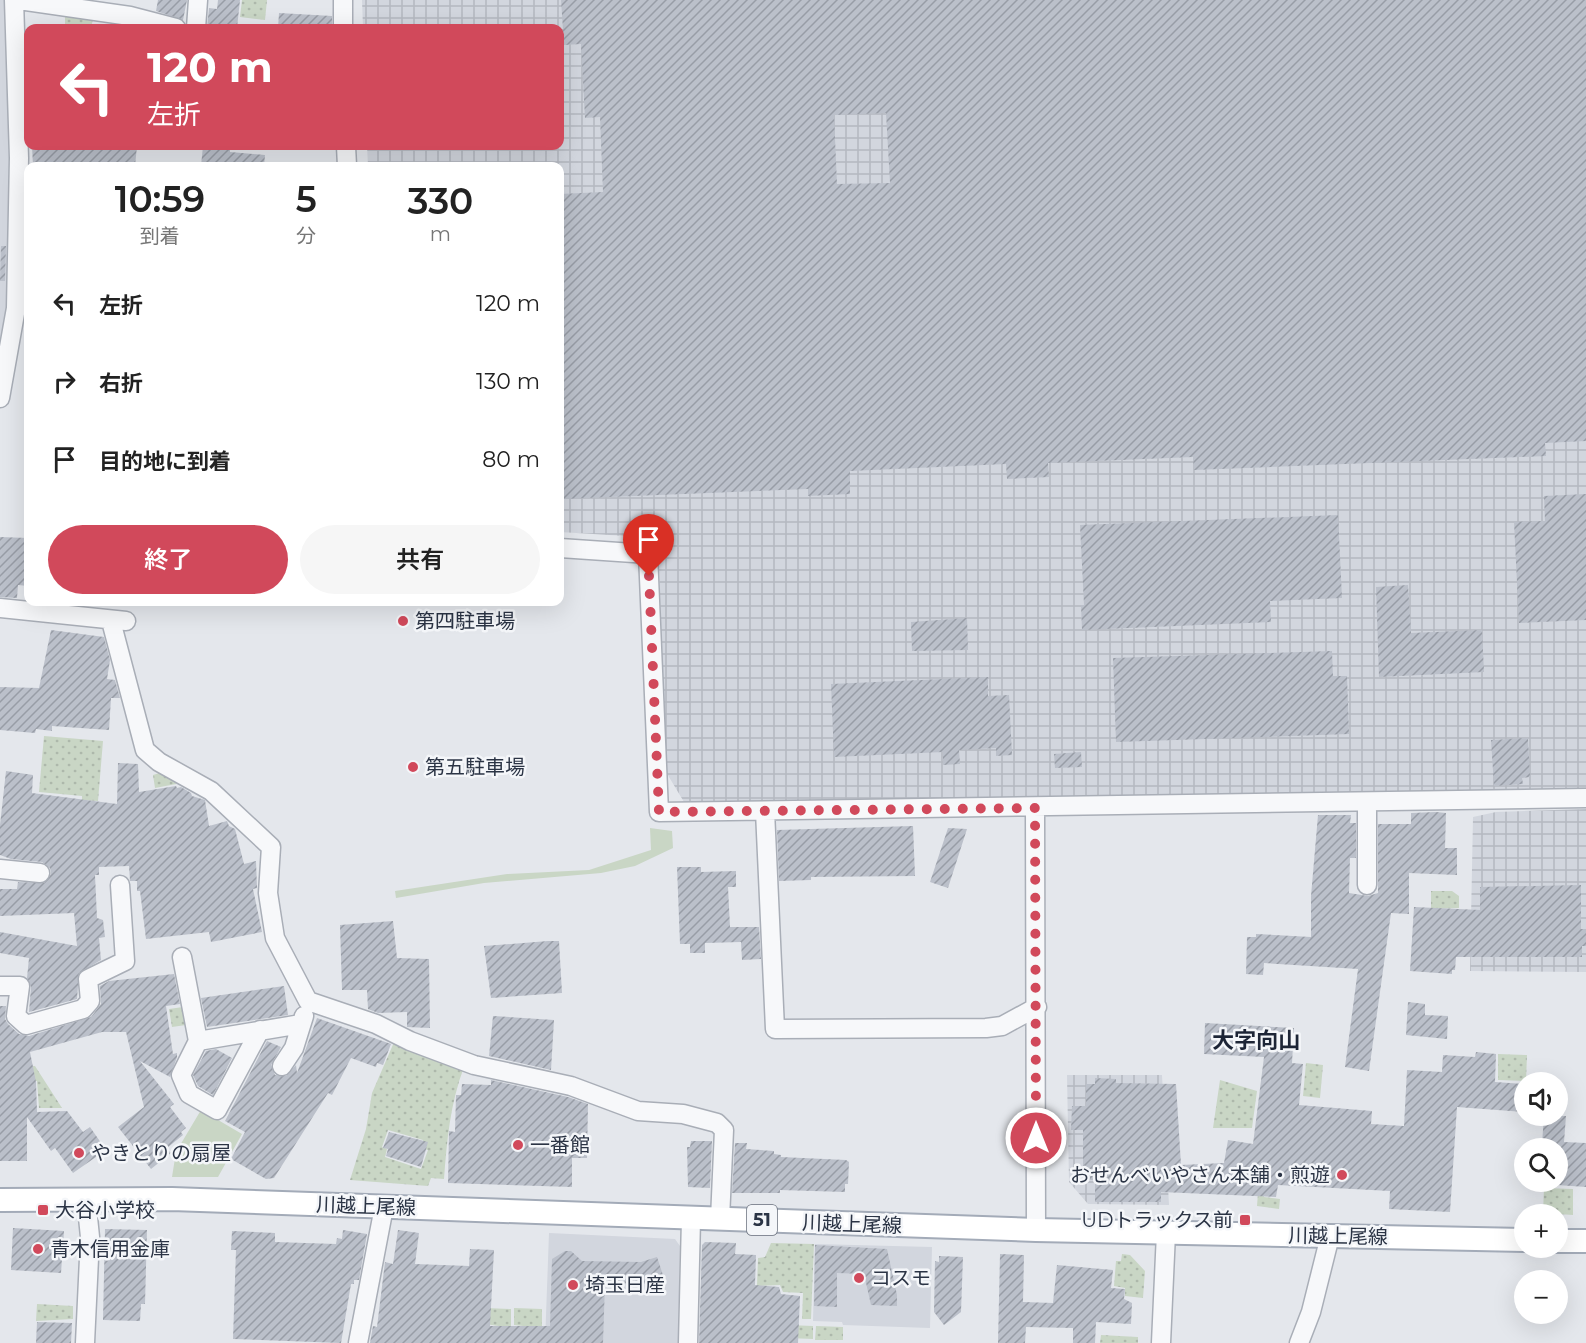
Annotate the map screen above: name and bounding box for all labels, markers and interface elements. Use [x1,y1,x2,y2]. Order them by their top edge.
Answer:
text: 120 m [147,41,273,93]
icon: left [48,48,126,126]
text: 左折 [147,98,201,131]
text: 10:59 [115,177,205,221]
text: 5 [296,177,317,221]
text: 330 [407,179,473,223]
text: m [430,222,451,246]
text: 到着 [140,224,180,248]
text: 分 [296,224,316,248]
icon: left [48,287,81,320]
text: 120 m [476,290,540,317]
text: 左折 [99,292,143,319]
icon: right [48,365,81,398]
text: 130 m [476,368,540,395]
text: 右折 [99,370,143,397]
icon: arrive [48,443,81,476]
text: 80 m [482,446,540,473]
text: 目的地に到着 [99,448,231,475]
pin [623,514,674,576]
icon: arrive [632,523,665,556]
button: 終了 [48,525,288,594]
button: 共有 [300,525,540,594]
place label: 第四駐車場 [415,609,515,633]
marker: 第四駐車場 [396,614,410,628]
place label: 第五駐車場 [425,755,525,779]
marker: 第五駐車場 [406,760,420,774]
district label: 大字向山 [1212,1027,1300,1054]
map controls [1514,1072,1568,1324]
button: sound [1514,1072,1568,1126]
position arrow [1004,1106,1068,1170]
place label: 一番館 [530,1133,590,1157]
marker: 一番館 [511,1138,525,1152]
button: search [1514,1138,1568,1192]
place label: やきとりの扇屋 [91,1141,231,1165]
marker: やきとりの扇屋 [72,1146,86,1160]
place label: おせんべいやさん本舗・煎遊 [1070,1163,1330,1187]
marker: おせんべいやさん本舗・煎遊 [1335,1168,1349,1182]
street label: 川越上尾線 [316,1192,416,1220]
place label: 大谷小学校 [55,1198,155,1222]
marker: 大谷小学校 [36,1203,50,1217]
button: + [1514,1204,1568,1258]
road number: 51 [747,1205,777,1235]
place label: UDトラックス前 [1081,1208,1233,1232]
street label: 川越上尾線 [802,1210,902,1238]
marker: UDトラックス前 [1238,1213,1252,1227]
street label: 川越上尾線 [1288,1223,1388,1249]
place label: 青木信用金庫 [50,1237,170,1261]
marker: 青木信用金庫 [31,1242,45,1256]
place label: コスモ [871,1266,931,1290]
button: − [1514,1270,1568,1324]
marker: コスモ [852,1271,866,1285]
place label: 埼玉日産 [585,1273,665,1297]
marker: 埼玉日産 [566,1278,580,1292]

